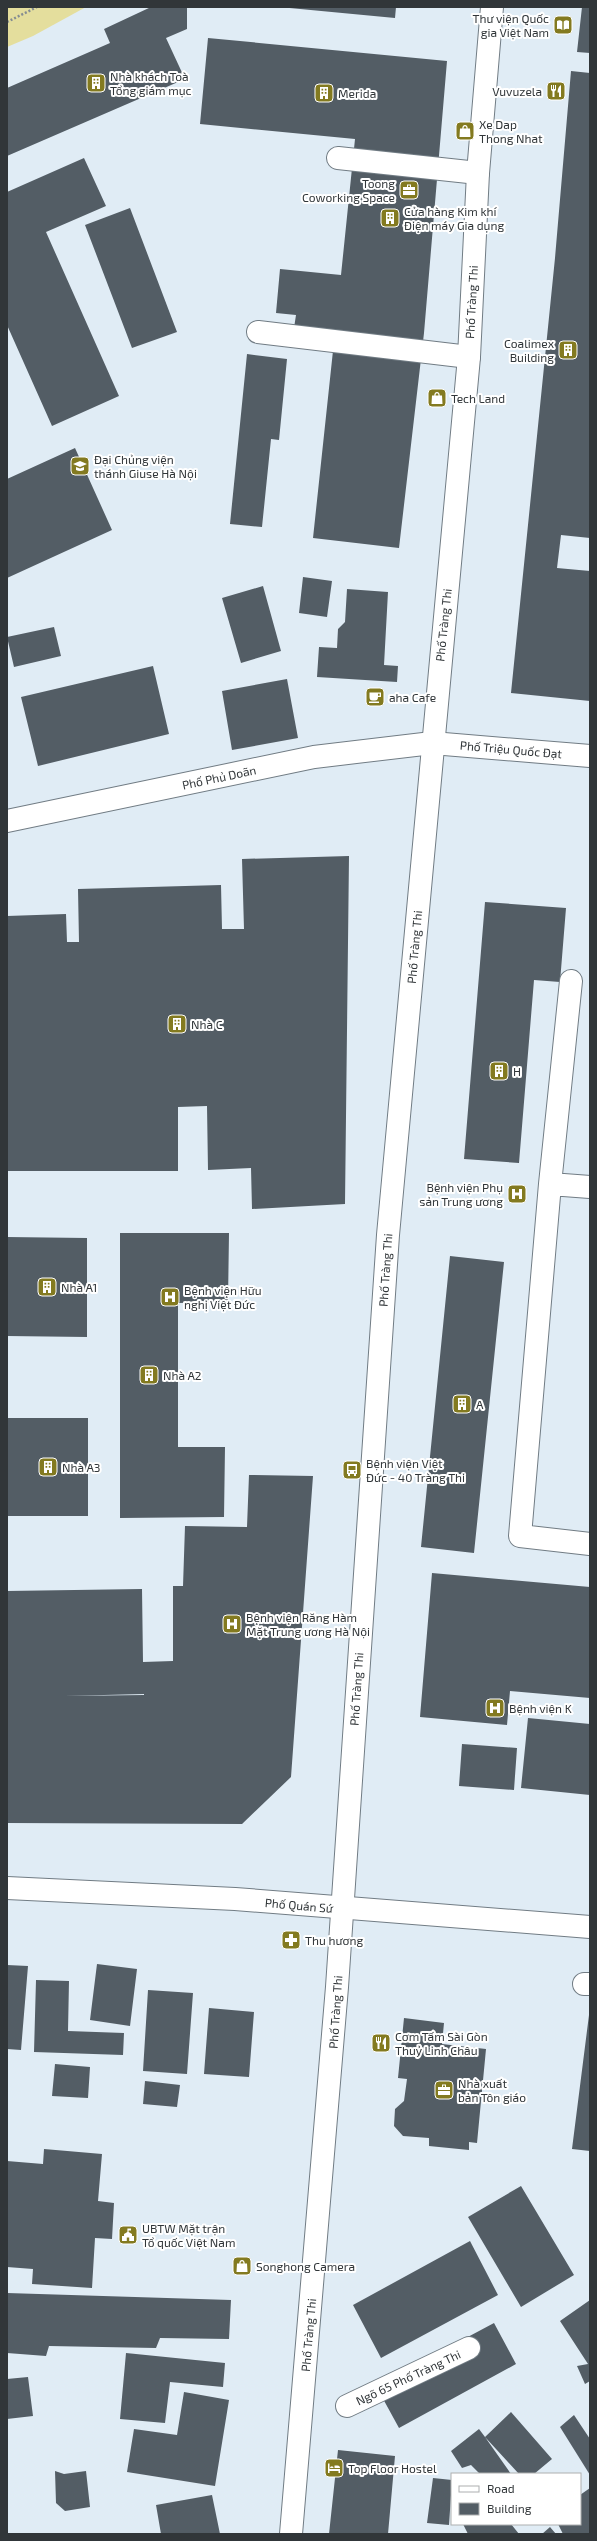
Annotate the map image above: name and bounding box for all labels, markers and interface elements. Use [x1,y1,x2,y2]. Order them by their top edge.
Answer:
place label: Thư viện Quốc gia Việt Nam [473,11,549,40]
library icon: Thư viện Quốc gia Việt Nam [552,14,574,36]
place label: Nhà khách Toà Tổng giám mục [110,69,192,98]
building icon: Nhà khách Toà Tổng giám mục [85,72,107,94]
restaurant icon: Vuvuzela [545,80,567,102]
building icon: Merida [313,82,335,104]
place label: Vuvuzela [492,84,542,98]
place label: Merida [338,86,376,100]
place label: Xe Dap Thong Nhat [479,117,543,145]
shop icon: Xe Dap Thong Nhat [454,120,476,142]
place label: Toong Coworking Space [302,176,395,204]
office icon: Toong Coworking Space [398,179,420,201]
place label: Cửa hàng Kim khí Điện máy Gia dụng [404,204,504,233]
building icon: Cửa hàng Kim khí Điện máy Gia dụng [379,207,401,229]
street label: Phố Tràng Thi [462,265,480,339]
place label: Coalimex Building [504,336,555,364]
building icon: Coalimex Building [557,339,579,361]
shop icon: Tech Land [426,387,448,409]
place label: Tech Land [451,391,505,405]
place label: Đại Chủng viện thánh Giuse Hà Nội [94,452,197,481]
school or university icon: Đại Chủng viện thánh Giuse Hà Nội [69,455,91,477]
street label: Phố Tràng Thi [432,588,454,662]
cafe icon: aha Cafe [364,686,386,708]
place label: aha Cafe [389,690,436,704]
street label: Phố Triệu Quốc Đạt [459,738,563,761]
street label: Phố Phủ Doãn [181,762,257,792]
street label: Phố Tràng Thi [404,910,424,984]
building icon: Nhà C [166,1013,188,1035]
place label: Nhà C [191,1017,223,1031]
building icon: H [488,1060,510,1082]
place label: H [513,1064,521,1078]
place label: Bệnh viện Phụ sản Trung ương [419,1180,503,1208]
hospital icon: Bệnh viện Phụ sản Trung ương [506,1183,528,1205]
street label: Phố Tràng Thi [375,1233,395,1307]
building icon: Nhà A1 [36,1276,58,1298]
place label: Nhà A1 [61,1280,97,1294]
place label: Bệnh viện Hữu nghị Việt Đức [184,1283,262,1312]
hospital icon: Bệnh viện Hữu nghị Việt Đức [159,1286,181,1308]
building icon: Nhà A2 [138,1364,160,1386]
place label: Nhà A2 [163,1368,202,1382]
building icon: A [451,1393,473,1415]
place label: A [476,1397,484,1411]
building icon: Nhà A3 [37,1456,59,1478]
place label: Bệnh viện Việt Đức - 40 Tràng Thi [366,1456,465,1484]
bus stop icon: Bệnh viện Việt Đức - 40 Tràng Thi [341,1459,363,1481]
place label: Nhà A3 [62,1460,101,1474]
place label: Bệnh viện Răng Hàm Mặt Trung ương Hà Nội [246,1610,370,1639]
hospital icon: Bệnh viện Răng Hàm Mặt Trung ương Hà Nội [221,1613,243,1635]
street label: Phố Tràng Thi [346,1652,366,1726]
hospital icon: Bệnh viện K [484,1697,506,1719]
place label: Bệnh viện K [509,1701,572,1716]
street label: Phố Quán Sứ [264,1895,335,1916]
pharmacy icon: Thu hương [280,1929,302,1951]
place label: Thu hương [305,1933,364,1947]
street label: Phố Tràng Thi [325,1975,345,2049]
place label: Cơm Tấm Sài Gòn Thuỷ Linh Châu [395,2029,488,2057]
restaurant icon: Cơm Tấm Sài Gòn Thuỷ Linh Châu [370,2032,392,2054]
place label: Nhà xuất bản Tôn giáo [458,2076,526,2104]
office icon: Nhà xuất bản Tôn giáo [433,2079,455,2101]
place label: UBTW Mặt trận Tổ quốc Việt Nam [142,2221,235,2250]
public building icon: UBTW Mặt trận Tổ quốc Việt Nam [117,2224,139,2246]
shop icon: Songhong Camera [231,2255,253,2277]
place label: Songhong Camera [256,2259,355,2273]
street label: Phố Tràng Thi [298,2298,318,2372]
street label: Ngõ 65 Phố Tràng Thi [353,2347,463,2407]
hotel icon: Top Floor Hostel [323,2457,345,2479]
place label: Top Floor Hostel [348,2461,437,2475]
legend [451,2473,581,2525]
text: Road [487,2481,515,2495]
text: Building [487,2501,532,2515]

